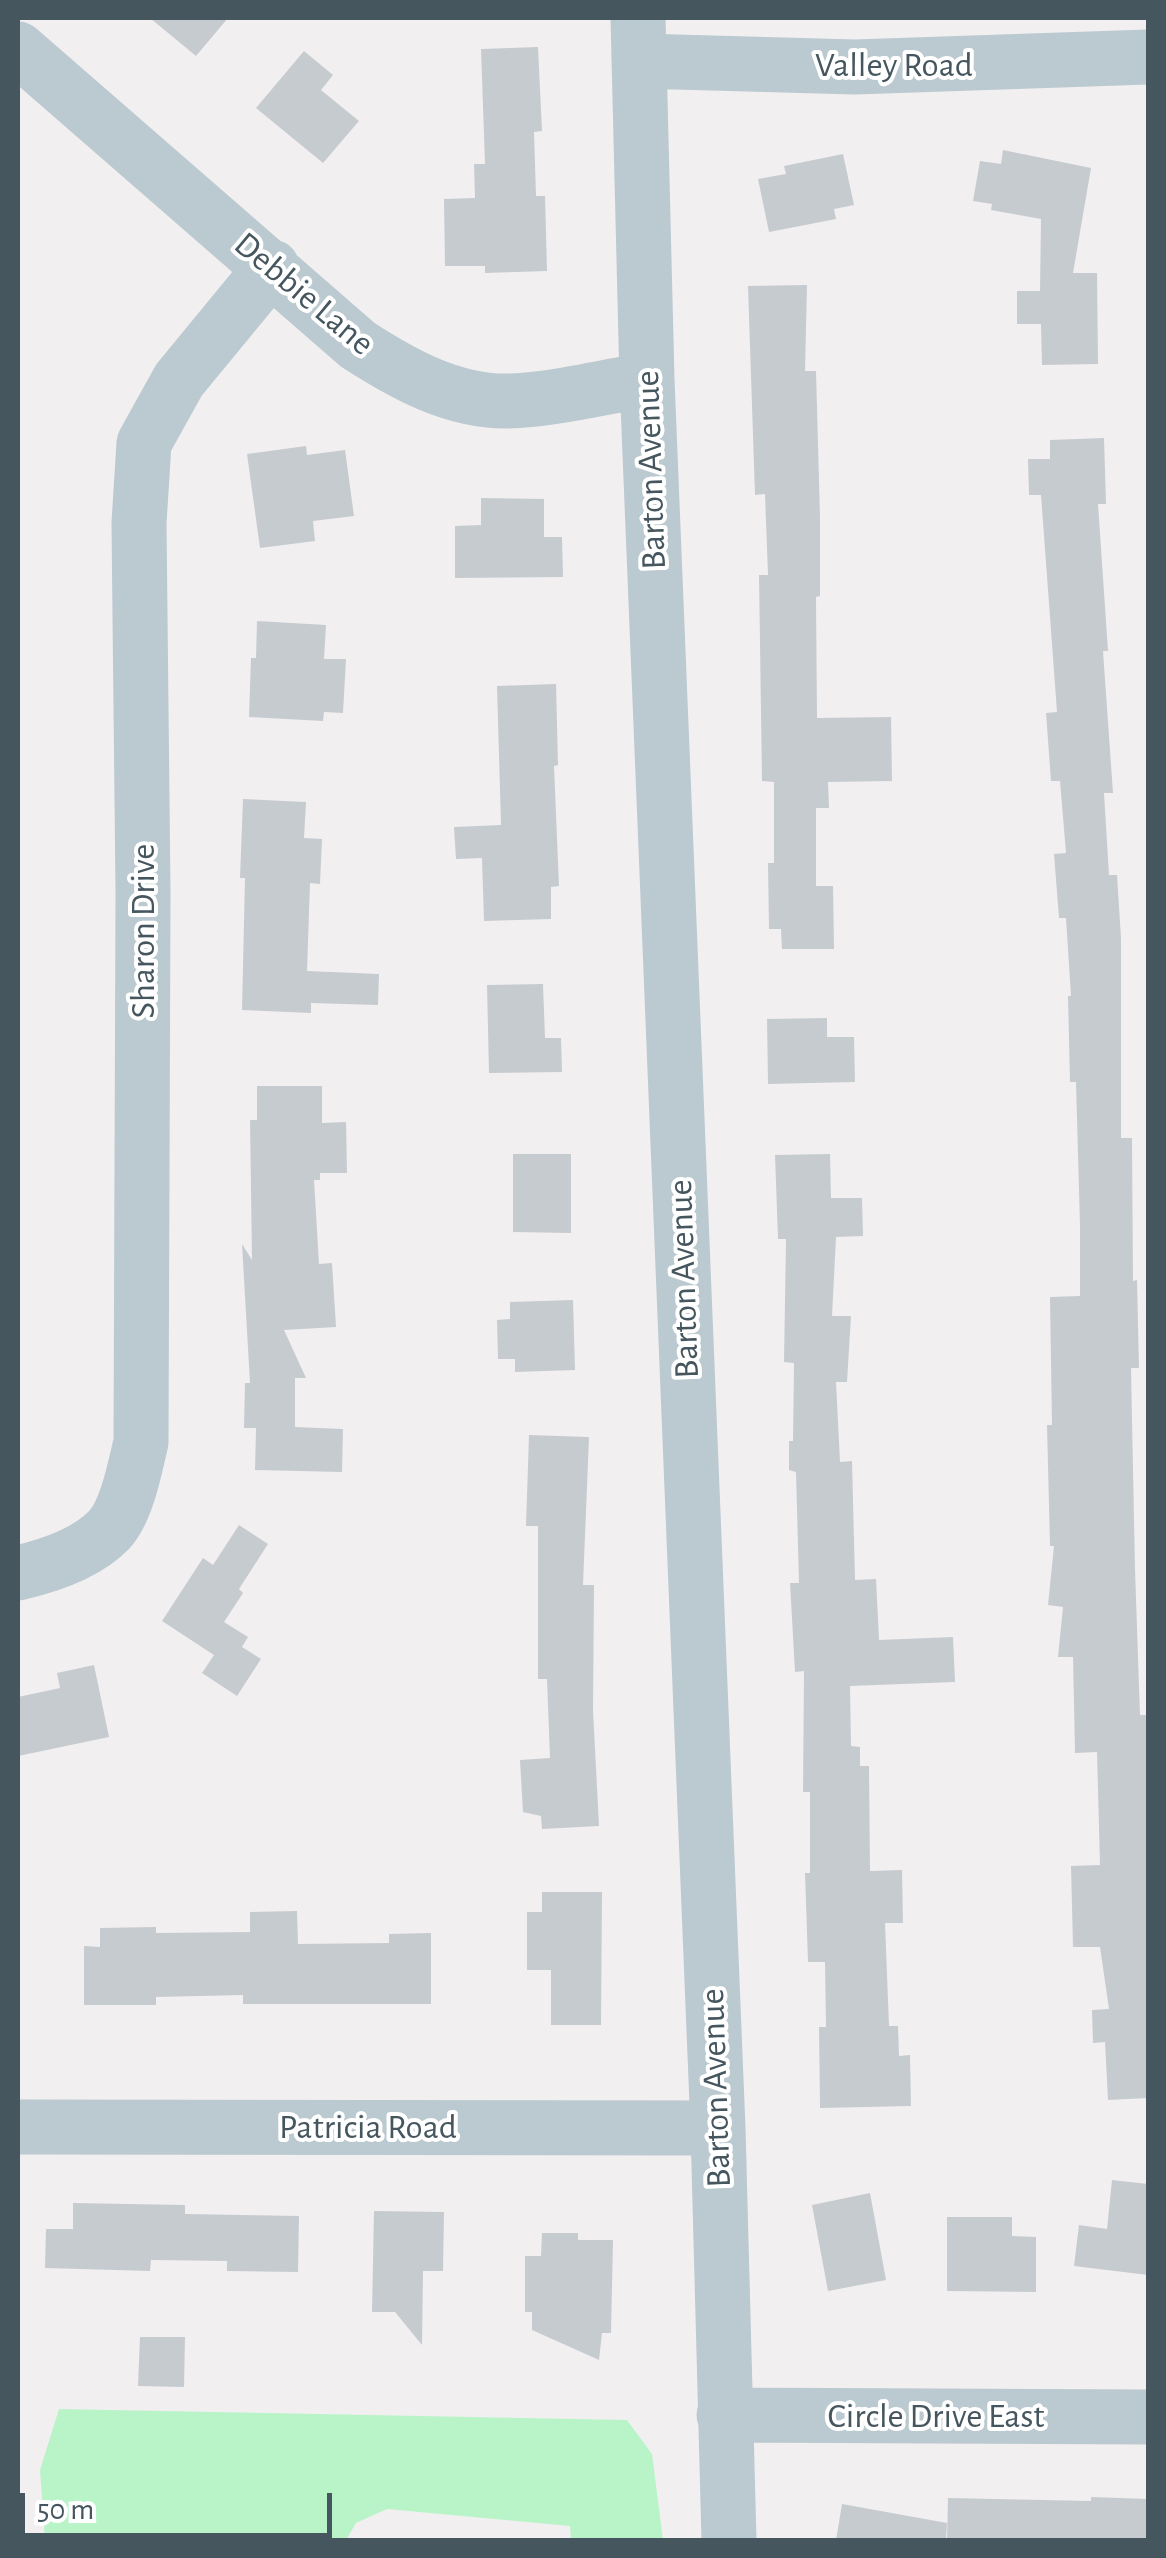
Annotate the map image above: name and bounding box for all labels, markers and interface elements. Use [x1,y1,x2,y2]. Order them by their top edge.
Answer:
street label: Valley Road [815,44,973,86]
street label: Debbie Lane [226,223,382,365]
street label: Barton Avenue [627,370,675,570]
street label: Sharon Drive [122,844,164,1018]
street label: Barton Avenue [660,1179,708,1379]
street label: Barton Avenue [692,1988,740,2188]
street label: Patricia Road [279,2106,457,2148]
street label: Circle Drive East [828,2395,1044,2437]
scale bar [25,2473,338,2535]
text: 50 m [37,2495,94,2525]

